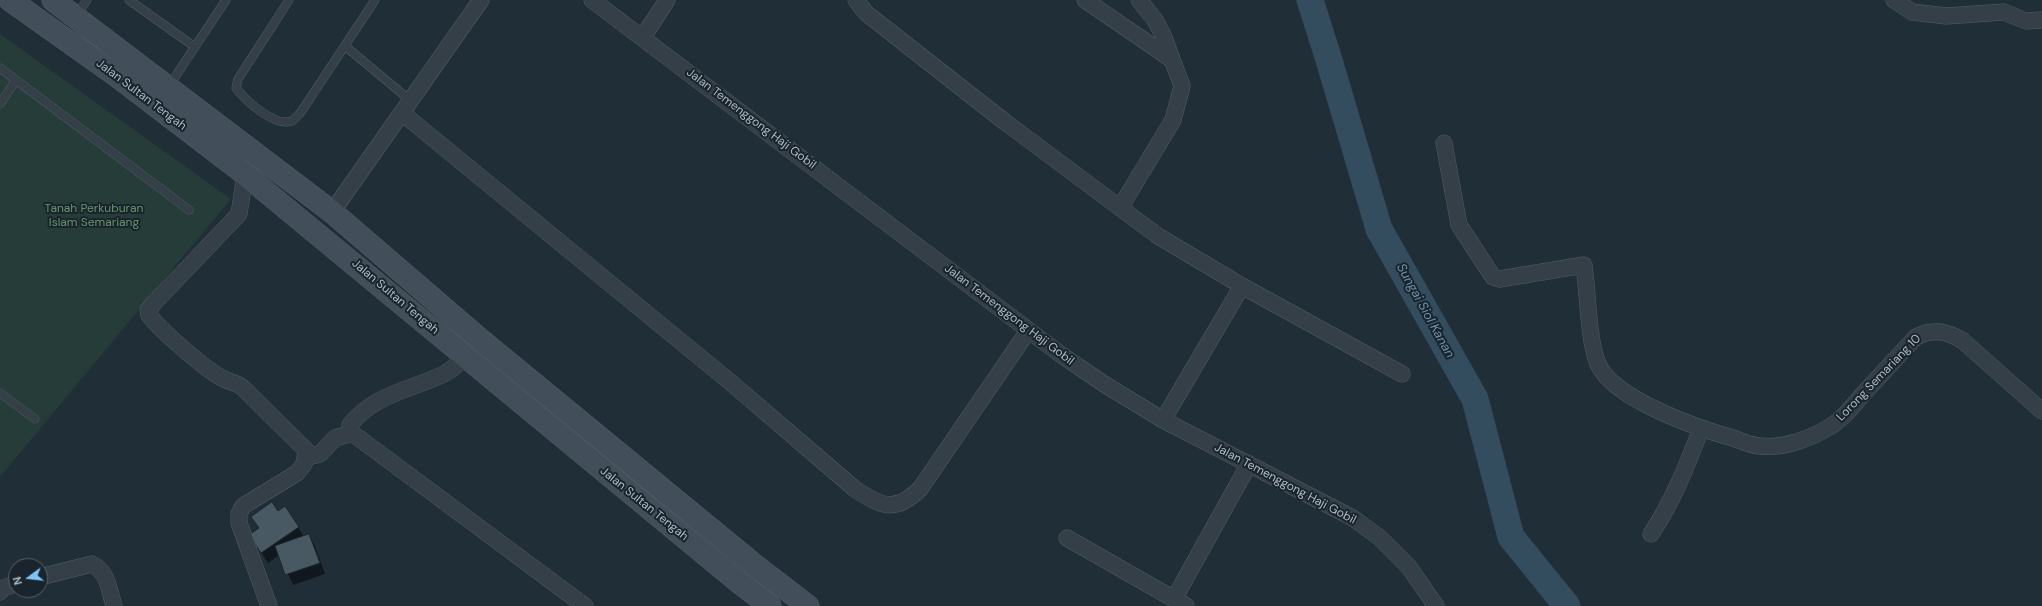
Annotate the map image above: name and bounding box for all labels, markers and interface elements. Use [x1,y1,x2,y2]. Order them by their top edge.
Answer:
street label: Jalan Sultan Tengah [93,56,189,134]
street label: Jalan Temenggong Haji Gobil [683,65,819,173]
park label: Tanah Perkuburan Islam Semariang [45,202,143,230]
street label: Jalan Sultan Tengah [349,256,441,338]
street label: Jalan Temenggong Haji Gobil [941,261,1077,369]
water label: Sungai Siol Kanan [1393,261,1457,361]
street label: Lorong Semariang 10 [1834,332,1924,424]
street label: Jalan Temenggong Haji Gobil [1212,440,1358,528]
street label: Jalan Sultan Tengah [597,464,691,544]
north arrow [8,558,48,598]
text: N [10,575,25,587]

